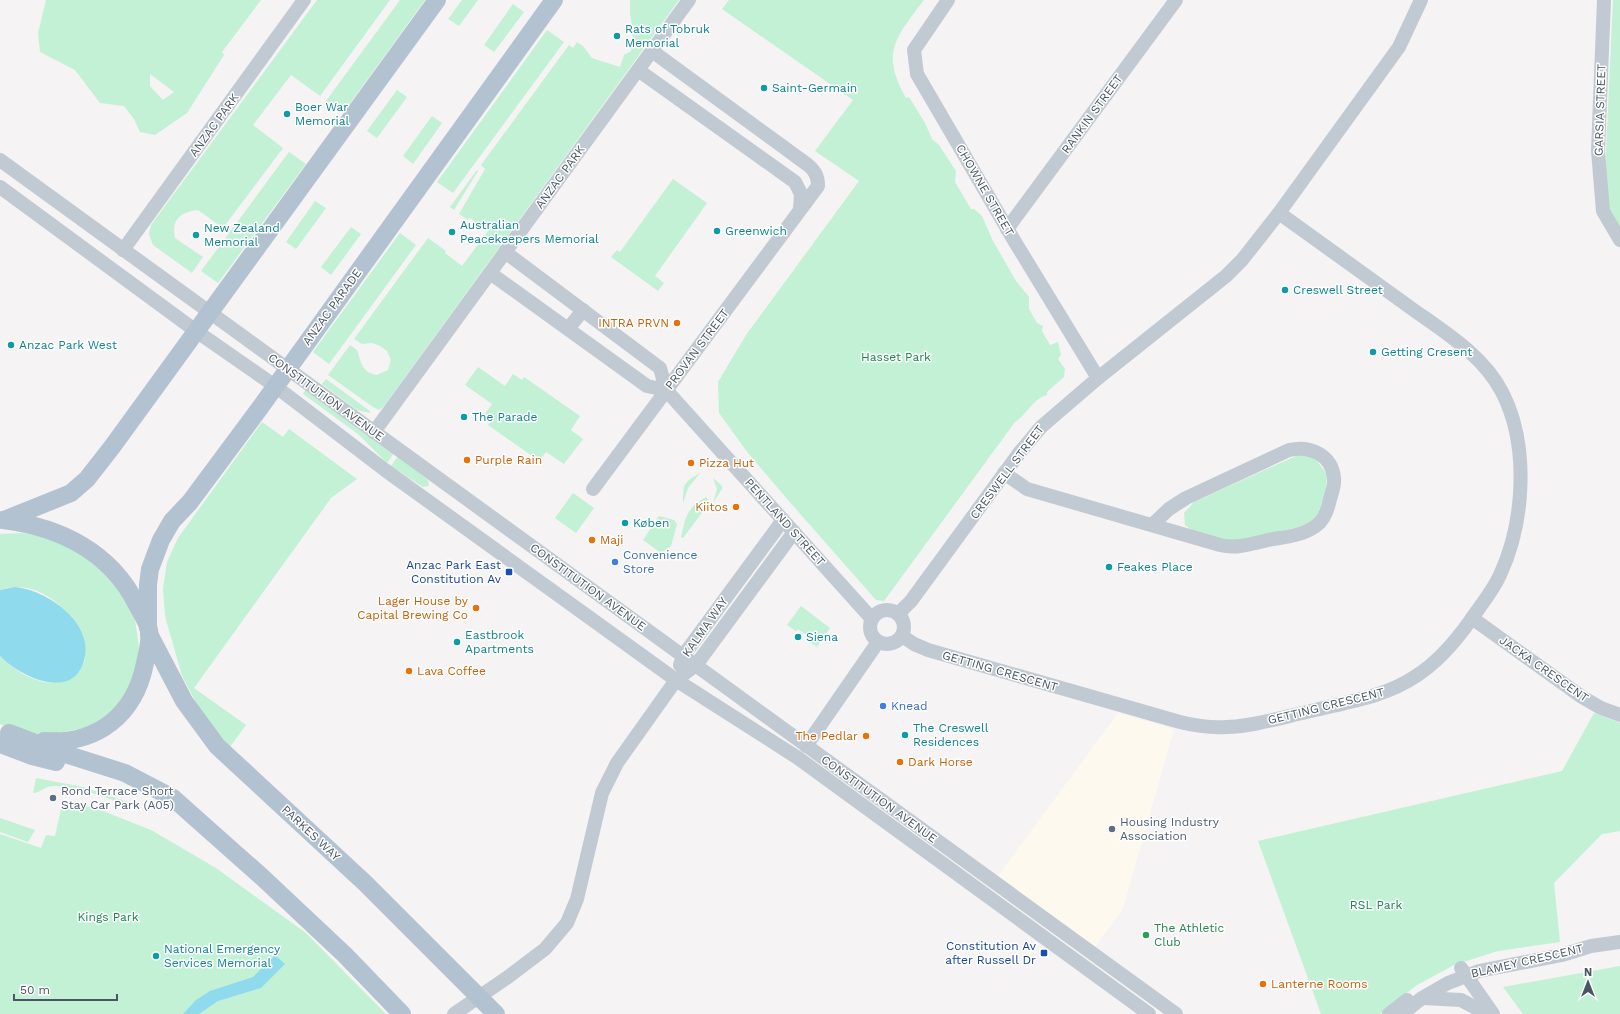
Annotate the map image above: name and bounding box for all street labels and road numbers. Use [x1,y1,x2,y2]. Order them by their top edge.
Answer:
street label: GARSIA STREET [1591,64,1609,156]
street label: RANKIN STREET [1059,72,1125,156]
street label: ANZAC PARK [186,91,242,159]
street label: CHOWNE STREET [953,142,1017,238]
street label: ANZAC PARK [532,143,588,211]
street label: ANZAC PARADE [300,266,365,348]
street label: PROVAN STREET [662,306,732,392]
street label: CONSTITUTION AVENUE [265,350,387,444]
street label: CRESWELL STREET [967,422,1047,522]
street label: PENTLAND STREET [742,475,828,569]
street label: CONSTITUTION AVENUE [527,540,649,634]
street label: KALMA WAY [679,594,731,659]
street label: JACKA CRESCENT [1497,633,1591,705]
street label: GETTING CRESCENT [941,648,1059,694]
street label: GETTING CRESCENT [1266,685,1386,727]
street label: CONSTITUTION AVENUE [818,752,940,846]
street label: PARKES WAY [279,802,343,864]
street label: BLAMEY CRESCENT [1469,941,1585,981]

